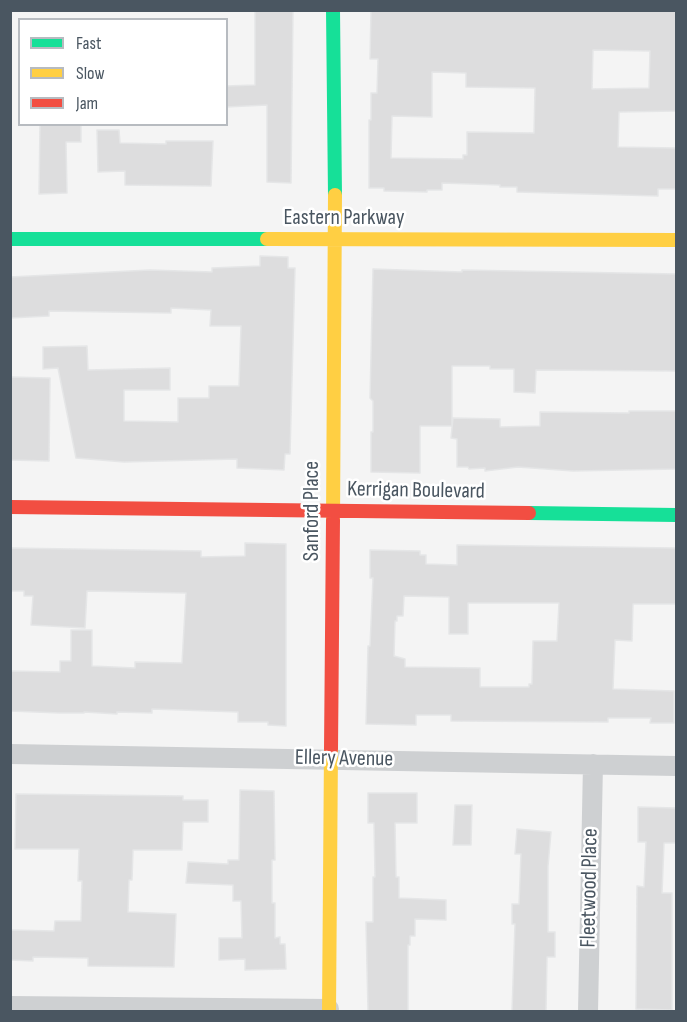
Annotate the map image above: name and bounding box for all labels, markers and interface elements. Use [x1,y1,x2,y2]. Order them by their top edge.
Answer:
legend [18,18,228,126]
text: Fast [76,33,101,54]
text: Slow [76,63,105,84]
text: Jam [76,93,98,114]
street label: Eastern Parkway [284,205,404,231]
street label: Sanford Place [299,461,325,561]
street label: Kerrigan Boulevard [347,477,485,505]
street label: Ellery Avenue [295,745,393,773]
street label: Fleetwood Place [576,828,604,948]

